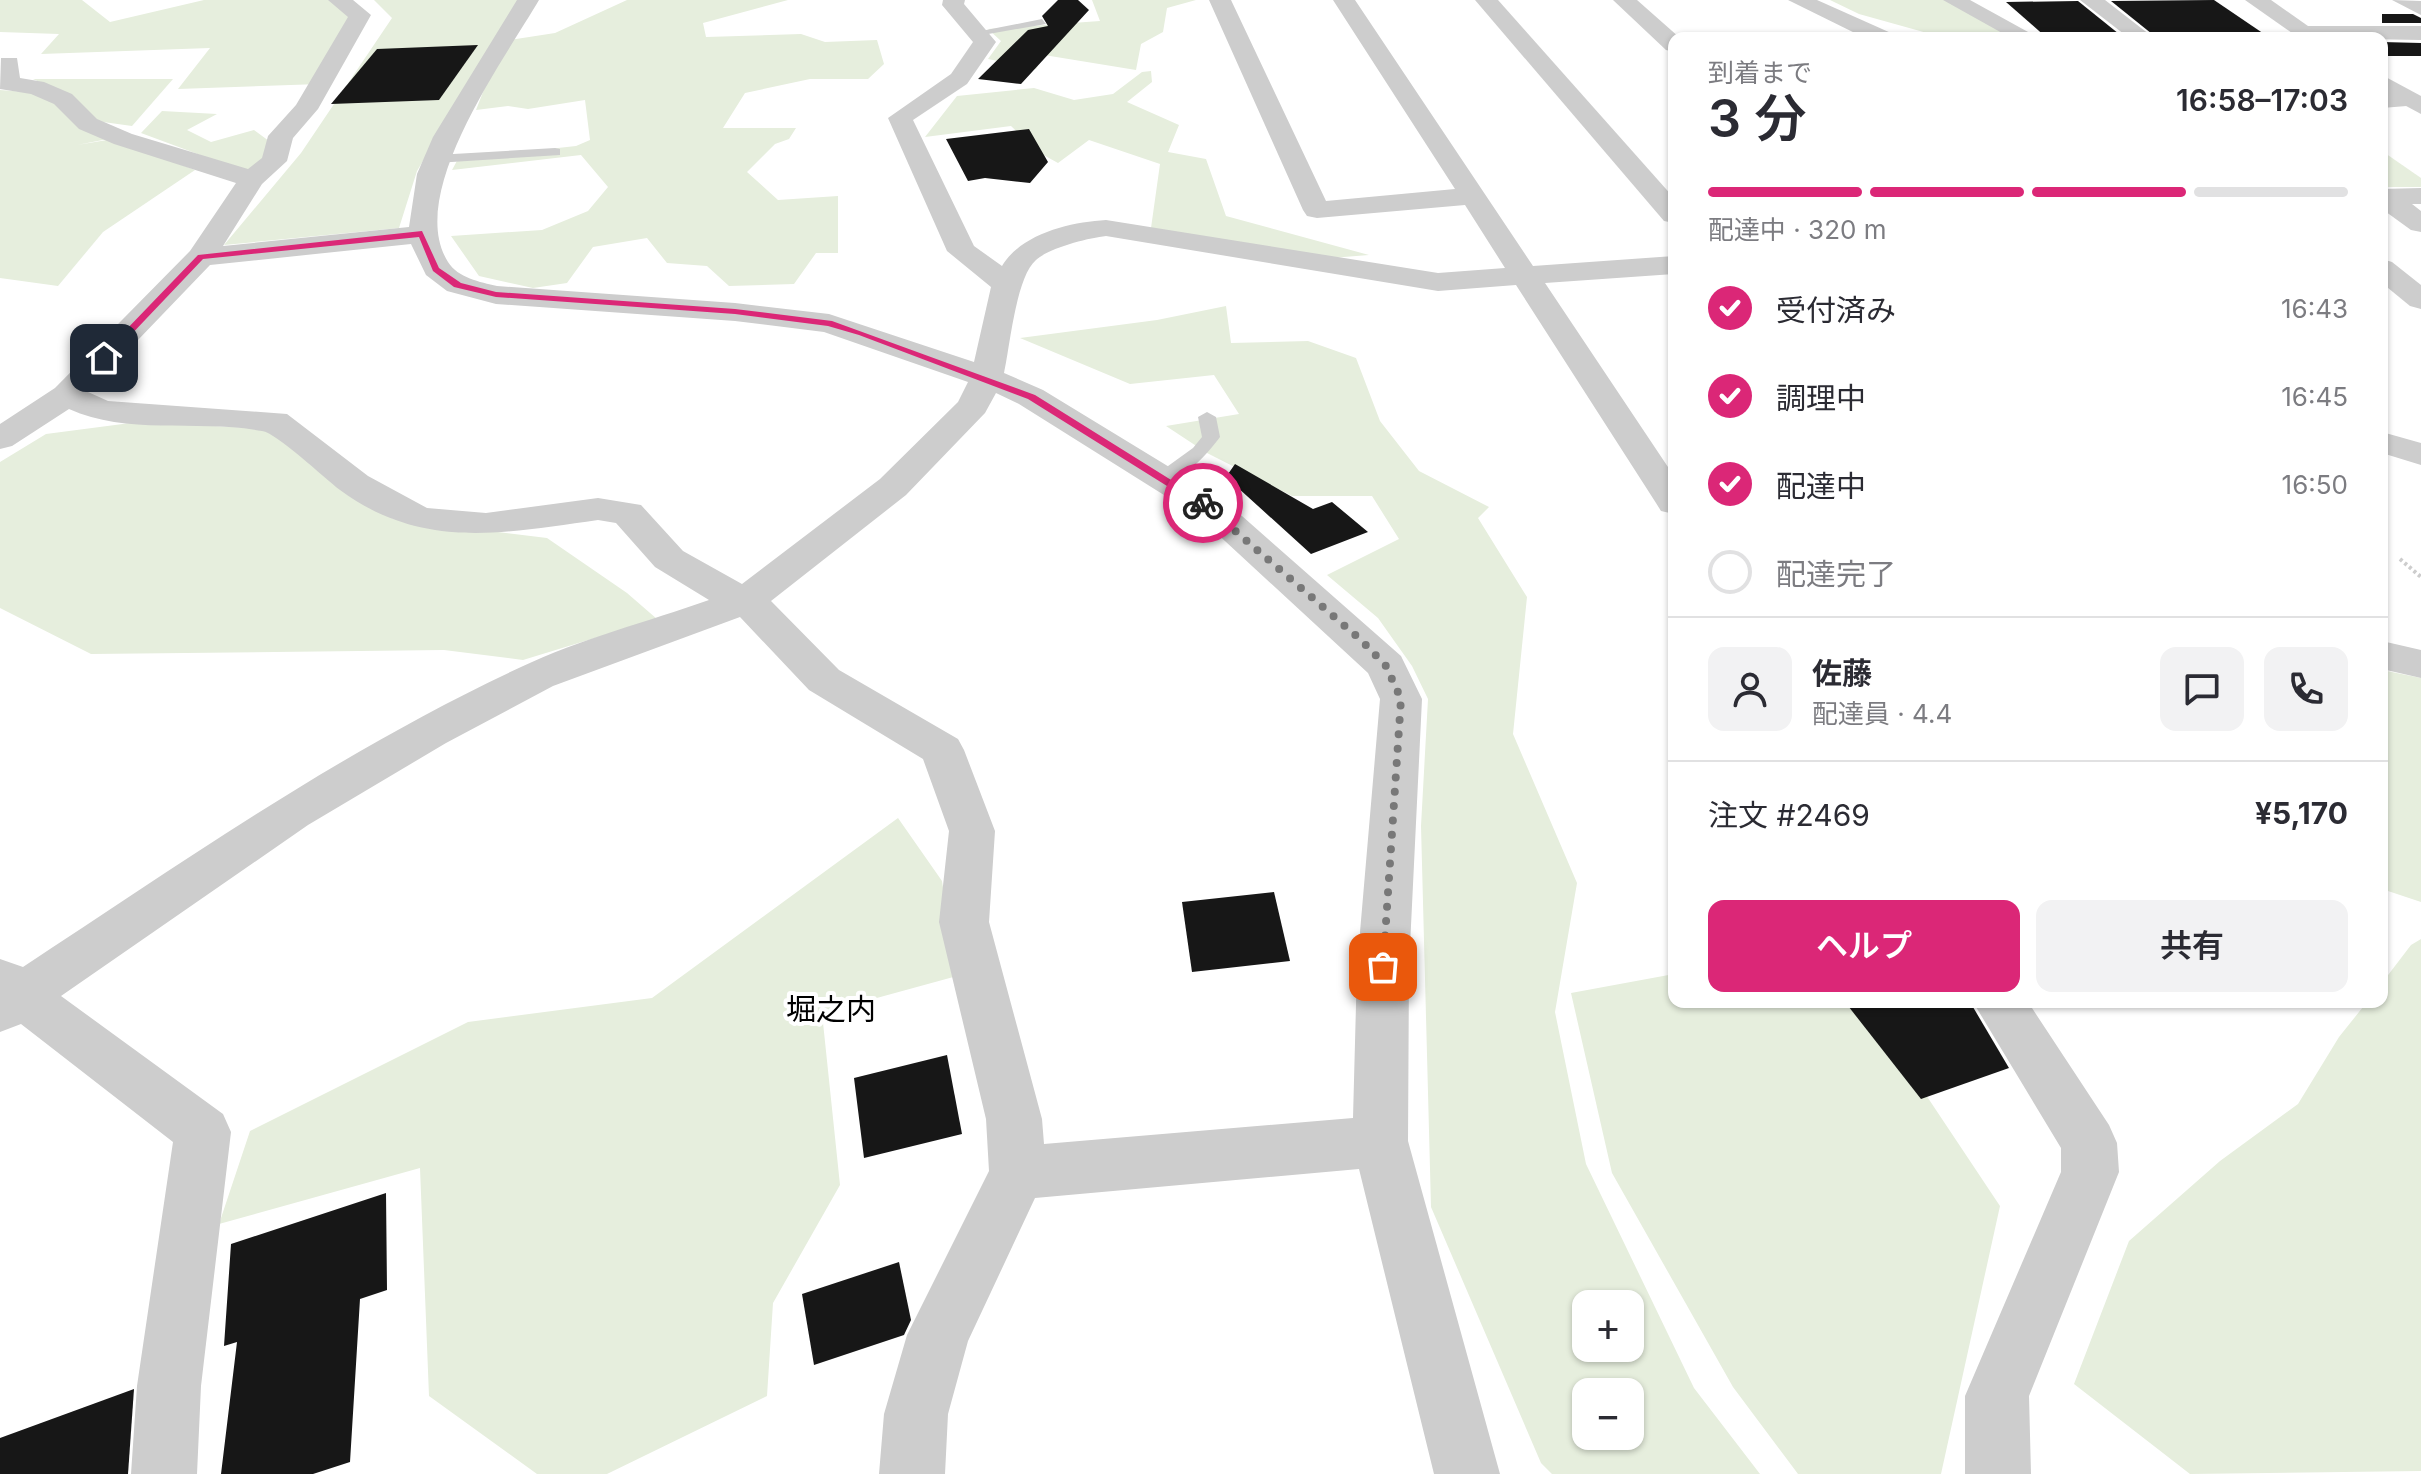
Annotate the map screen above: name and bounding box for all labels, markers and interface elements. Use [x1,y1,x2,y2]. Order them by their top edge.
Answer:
text: 到着まで [1708,57,1812,88]
text: 16:58–17:03 [2176,82,2348,118]
text: 3 分 [1708,87,1806,150]
text: 配達中 · 320 m [1708,214,1887,245]
icon: check [1708,286,1752,330]
text: 受付済み [1776,292,1896,328]
text: 16:43 [2281,293,2348,324]
pin [70,324,138,392]
icon: home [82,336,126,380]
icon: check [1708,374,1752,418]
text: 調理中 [1776,380,1866,416]
text: 16:45 [2281,381,2348,412]
icon: check [1708,462,1752,506]
courier [1163,463,1243,543]
text: 配達中 [1776,468,1866,504]
text: 16:50 [2282,469,2348,500]
icon: bike [1181,481,1225,525]
text: 配達完了 [1776,556,1896,592]
button: person [1708,647,1792,731]
button: chat [2160,647,2244,731]
button: phone [2264,647,2348,731]
text: 佐藤 [1812,655,1872,691]
text: 配達員 · 4.4 [1812,698,1952,729]
text: ¥5,170 [2255,795,2348,831]
text: 注文 #2469 [1708,797,1870,833]
button: ヘルプ [1708,900,2020,992]
button: 共有 [2036,900,2348,992]
pin [1349,933,1417,1001]
icon: bag [1361,945,1405,989]
district label: 堀之内 [786,991,876,1027]
map controls [1572,1290,1644,1450]
button: + [1572,1290,1644,1362]
button: − [1572,1378,1644,1450]

